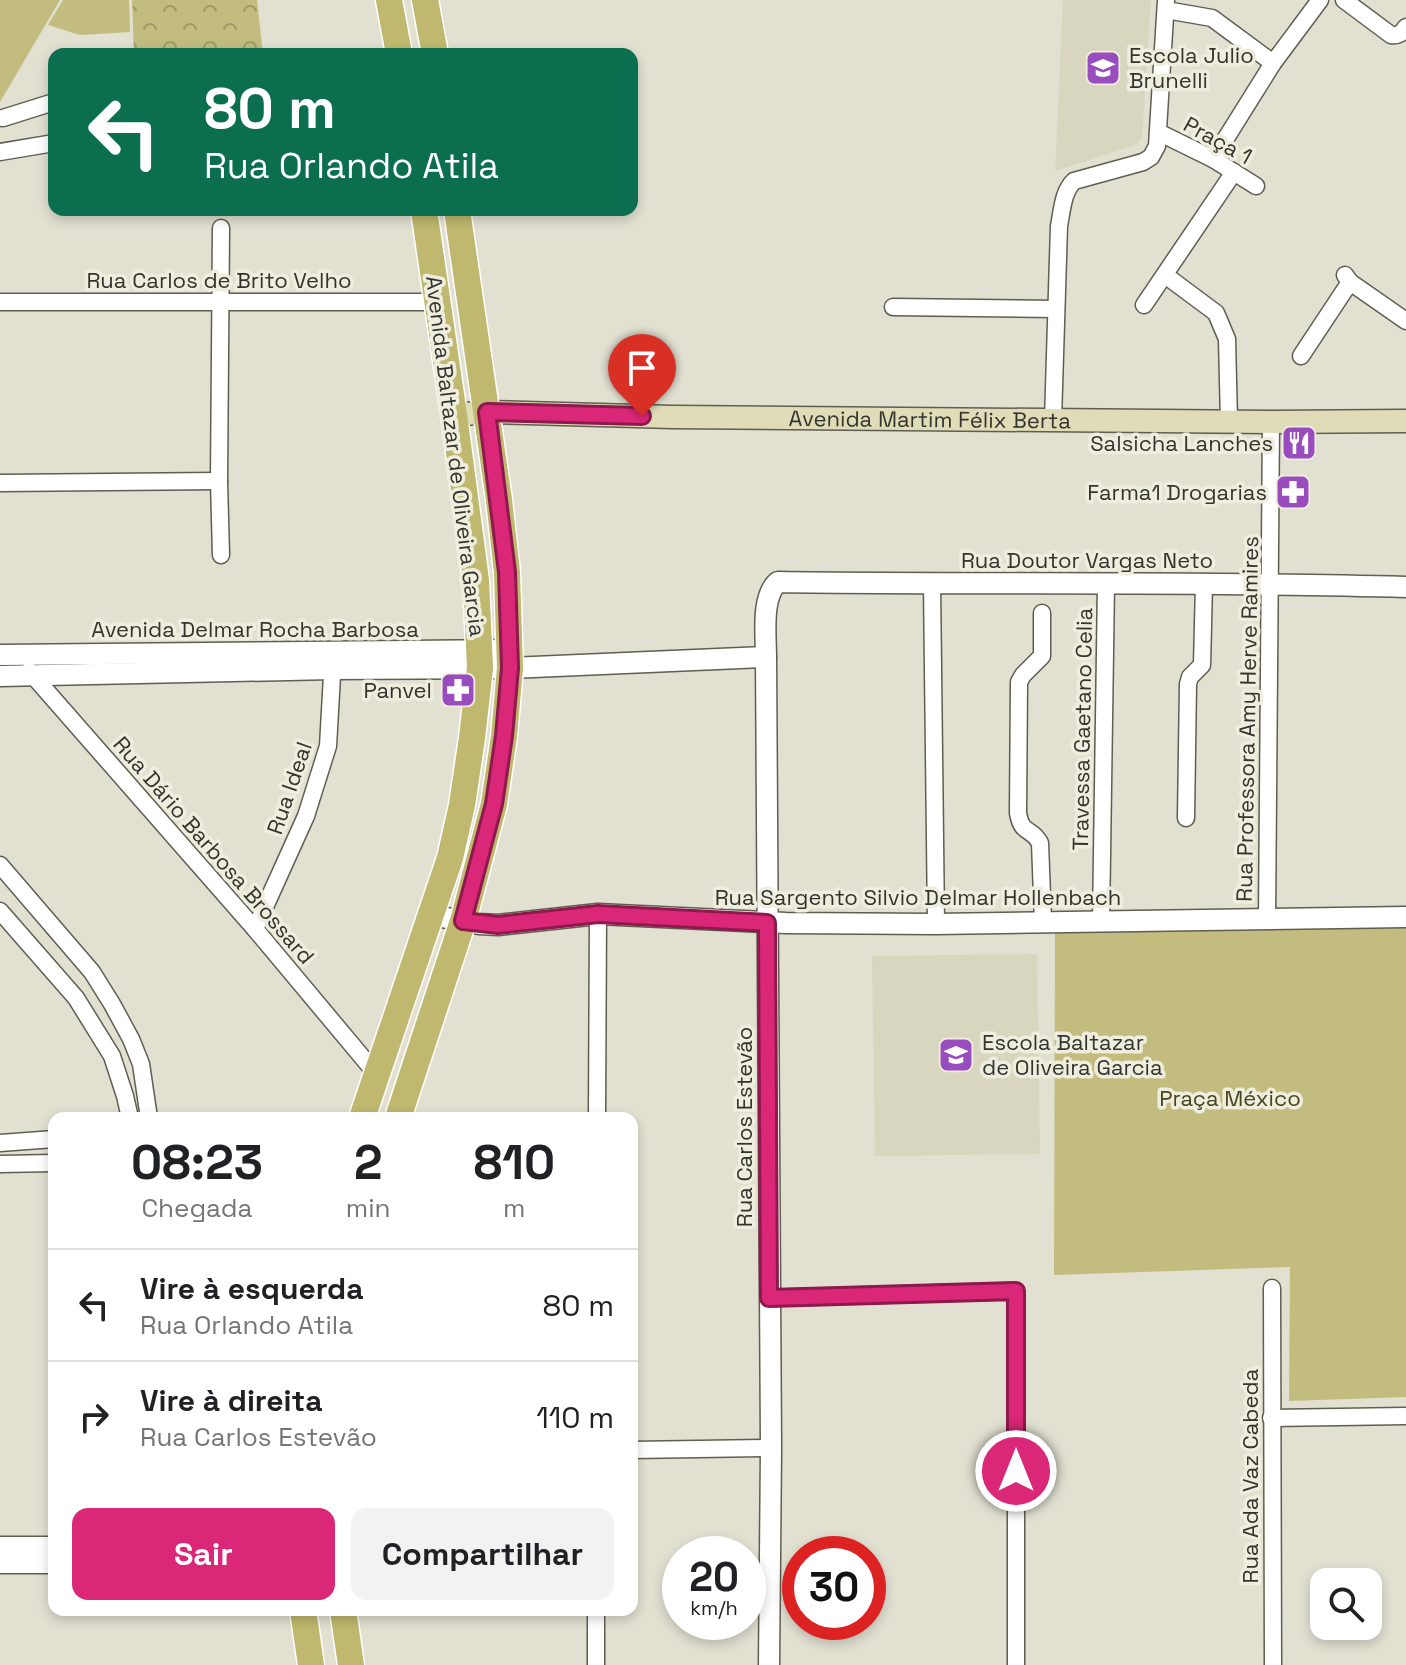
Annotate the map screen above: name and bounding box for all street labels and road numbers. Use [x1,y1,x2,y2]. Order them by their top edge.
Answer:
street label: Praça 1 [1179,110,1257,170]
street label: Rua Carlos de Brito Velho [86,266,352,294]
street label: Avenida Baltazar de Oliveira Garcia [420,274,492,638]
street label: Avenida Martim Félix Berta [789,404,1071,434]
street label: Rua Professora Amy Herve Ramires [1230,536,1264,902]
street label: Rua Doutor Vargas Neto [961,546,1213,574]
street label: Travessa Gaetano Celia [1066,607,1098,851]
street label: Avenida Delmar Rocha Barbosa [91,615,419,643]
street label: Rua Dário Barbosa Brossard [107,730,321,970]
street label: Rua Ideal [260,738,318,838]
street label: Rua Sargento Silvio Delmar Hollenbach [715,883,1121,911]
street label: Rua Carlos Estevão [730,1027,758,1227]
street label: Rua Ada Vaz Cabeda [1236,1368,1264,1583]

